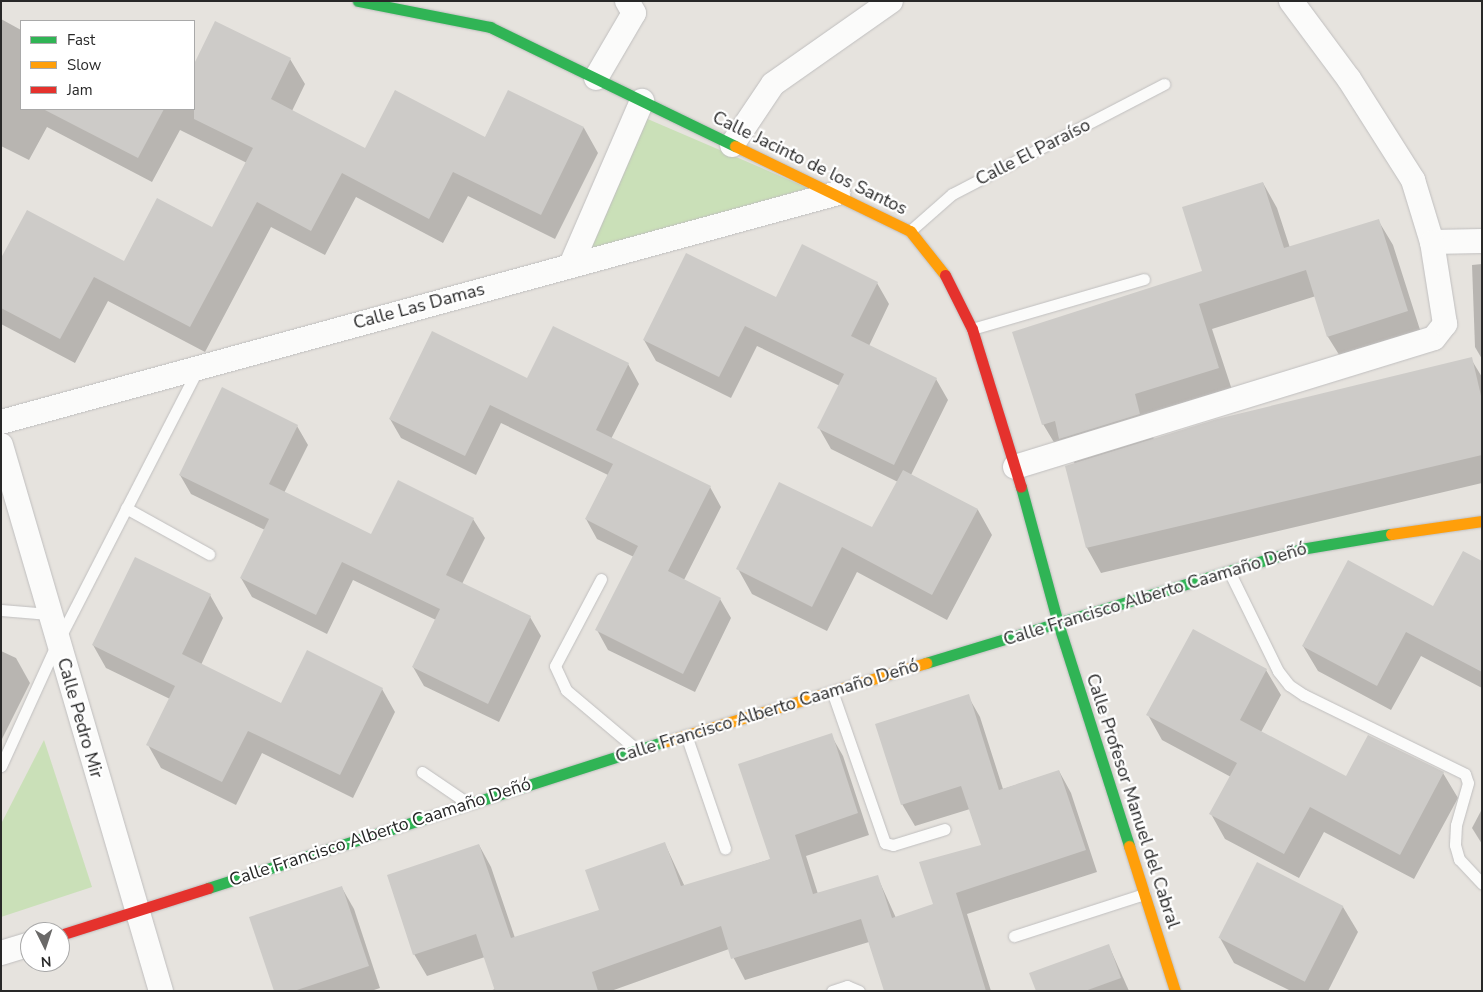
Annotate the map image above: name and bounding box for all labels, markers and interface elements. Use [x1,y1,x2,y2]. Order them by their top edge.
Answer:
legend [20,20,195,110]
text: Fast [67,30,95,50]
text: Slow [67,55,101,75]
text: Jam [67,80,93,100]
street label: Calle Jacinto de los Santos [709,106,911,220]
street label: Calle El Paraíso [972,114,1094,190]
street label: Calle Las Damas [351,278,487,334]
street label: Calle Francisco Alberto Caamaño Deñó [1001,537,1309,651]
street label: Calle Francisco Alberto Caamaño Deñó [613,654,921,768]
street label: Calle Pedro Mir [53,655,107,781]
street label: Calle Profesor Manuel del Cabral [1082,671,1184,931]
street label: Calle Francisco Alberto Caamaño Deñó [226,773,534,891]
north arrow [20,922,70,972]
text: N [40,952,52,971]

